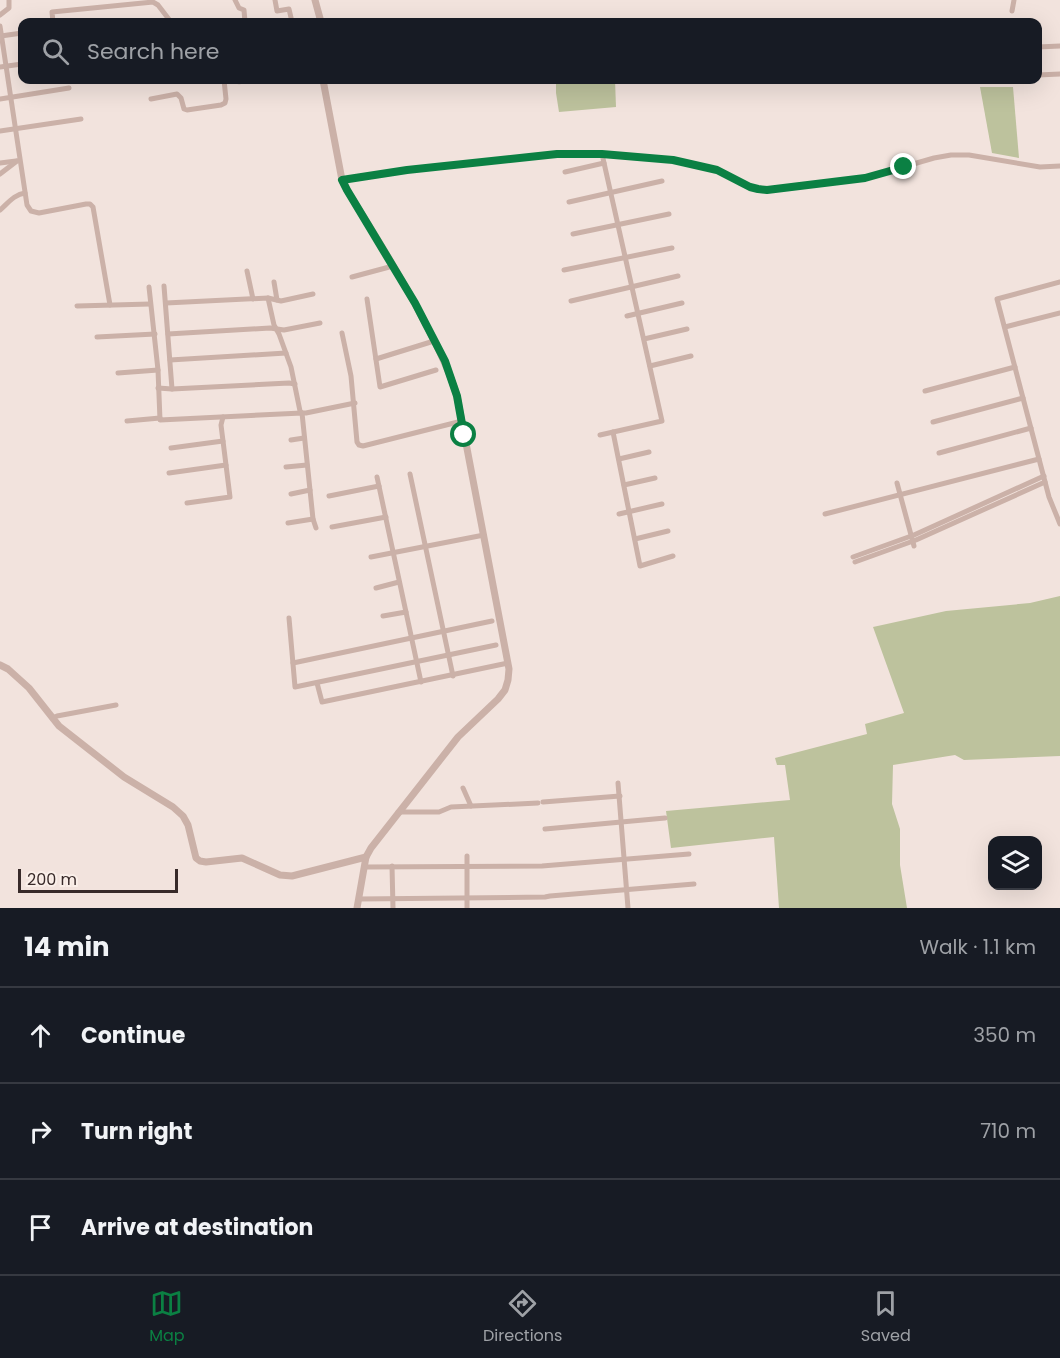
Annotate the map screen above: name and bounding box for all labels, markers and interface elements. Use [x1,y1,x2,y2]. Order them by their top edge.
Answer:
search box [18,18,1042,84]
icon: search [39,35,72,68]
text: Search here [87,36,220,67]
route end [890,153,916,179]
route start [450,421,476,447]
map controls [988,836,1042,890]
button: layers [988,836,1042,890]
scale bar [18,866,178,894]
text: 200 m [27,868,77,891]
text: 14 min [24,929,110,965]
text: Walk · 1.1 km [920,933,1036,961]
icon: ahead [24,1019,57,1052]
text: Continue [81,1020,185,1051]
text: 350 m [973,1021,1036,1049]
icon: right [24,1115,57,1148]
text: Turn right [81,1116,192,1147]
text: 710 m [980,1117,1036,1145]
icon: arrive [24,1211,57,1244]
text: Arrive at destination [81,1212,313,1243]
tab: Map [149,1287,185,1348]
tab: Directions [483,1287,562,1348]
tab: Saved [861,1287,911,1348]

